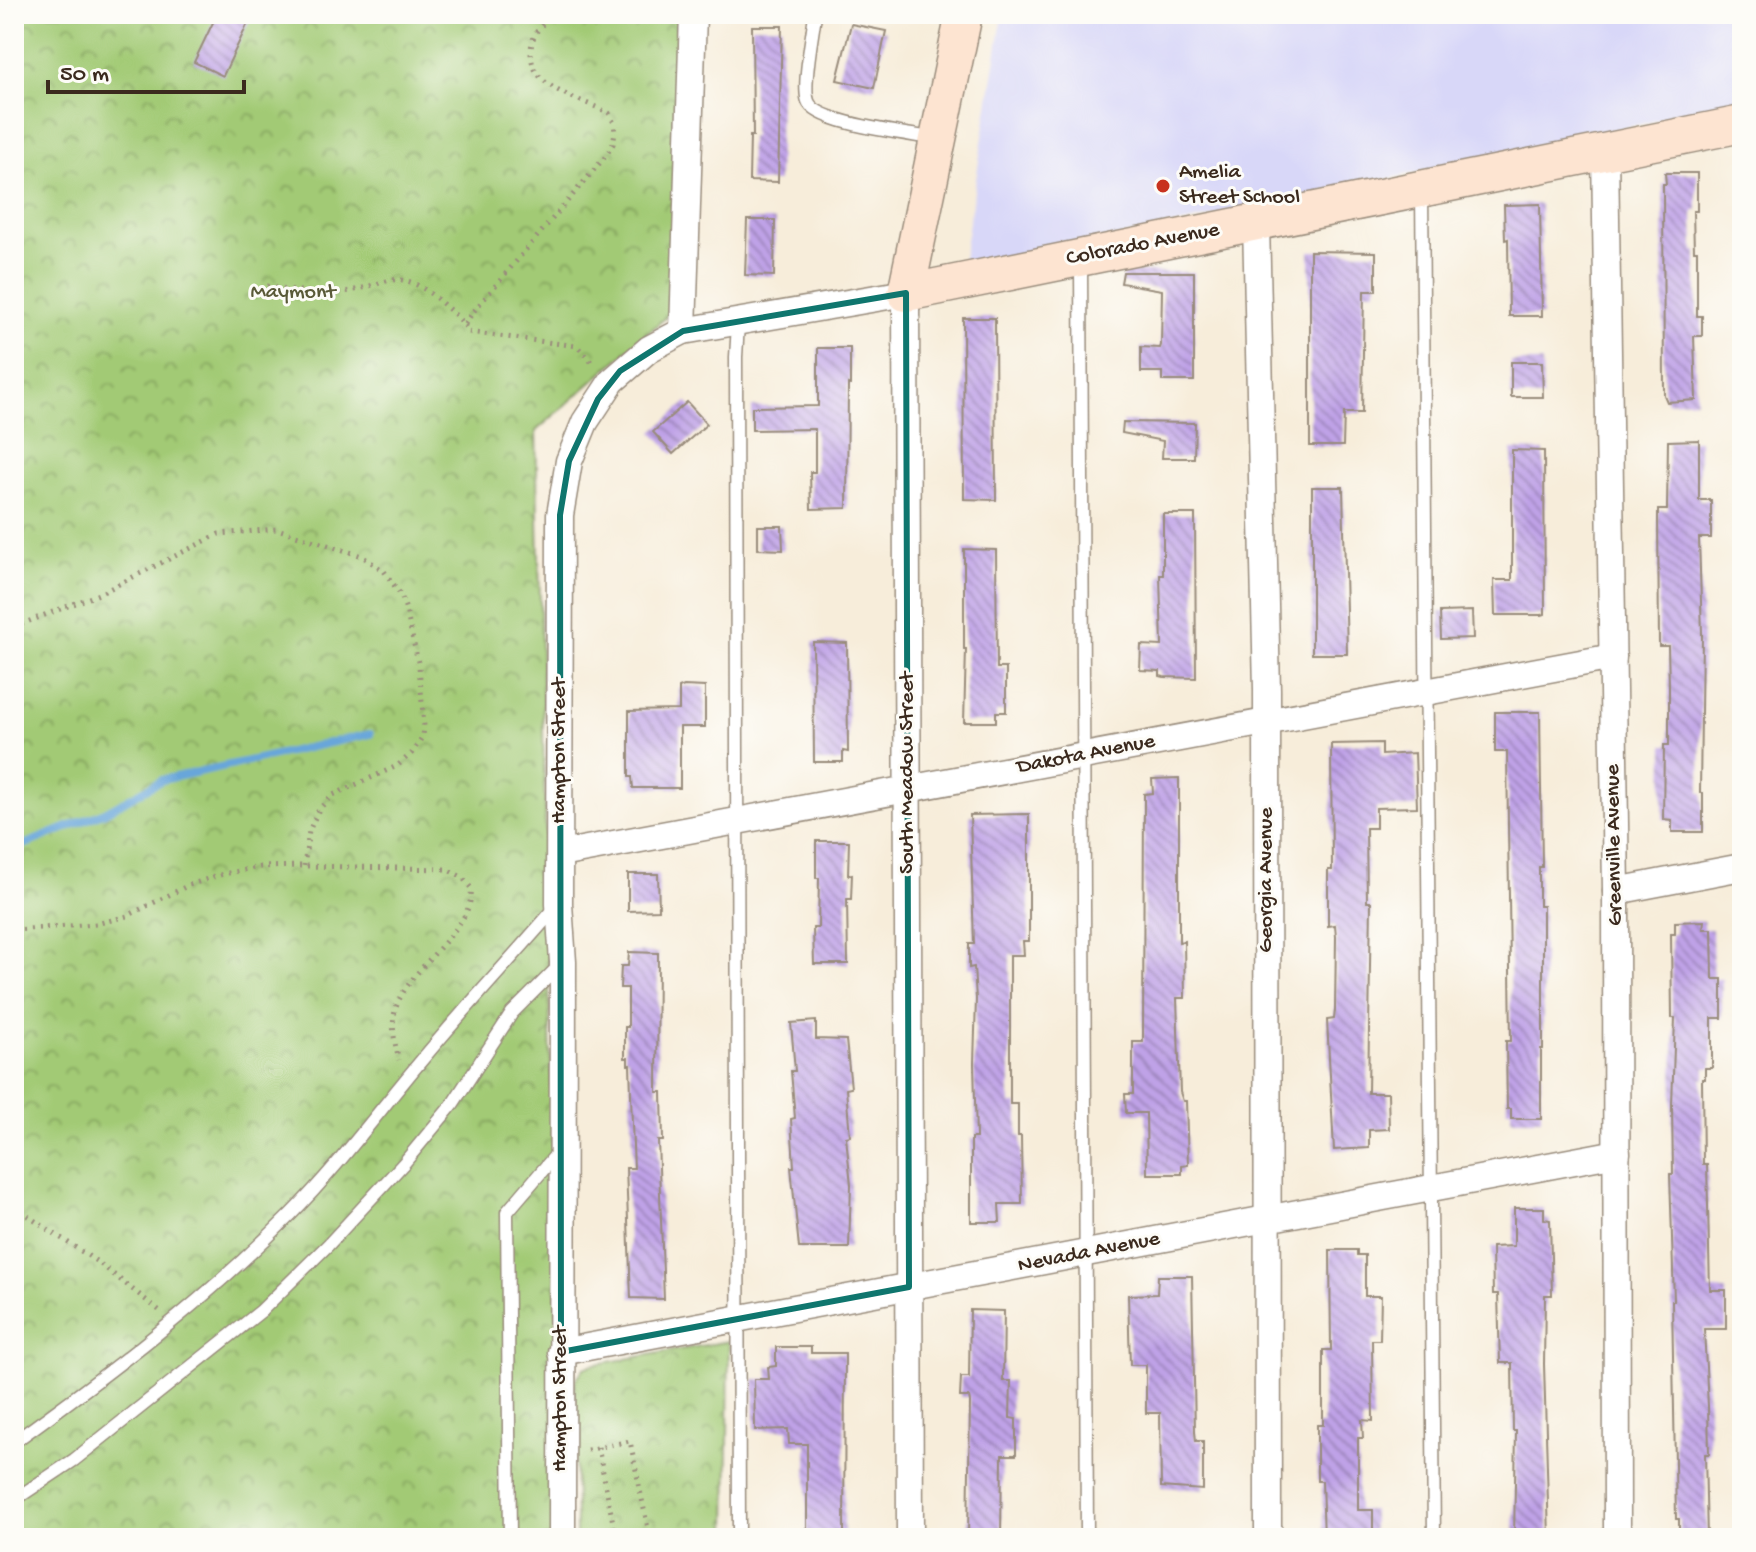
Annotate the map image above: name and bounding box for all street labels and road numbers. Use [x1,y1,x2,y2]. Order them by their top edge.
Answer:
street label: Colorado Avenue [1064,217,1222,273]
street label: South Meadow Street [895,670,921,874]
street label: Hampton Street [547,676,573,824]
street label: Dakota Avenue [1013,729,1158,782]
street label: Greenville Avenue [1601,763,1629,926]
street label: Georgia Avenue [1254,807,1280,953]
street label: Nevada Avenue [1016,1226,1163,1280]
street label: Hampton Street [548,1324,574,1472]

